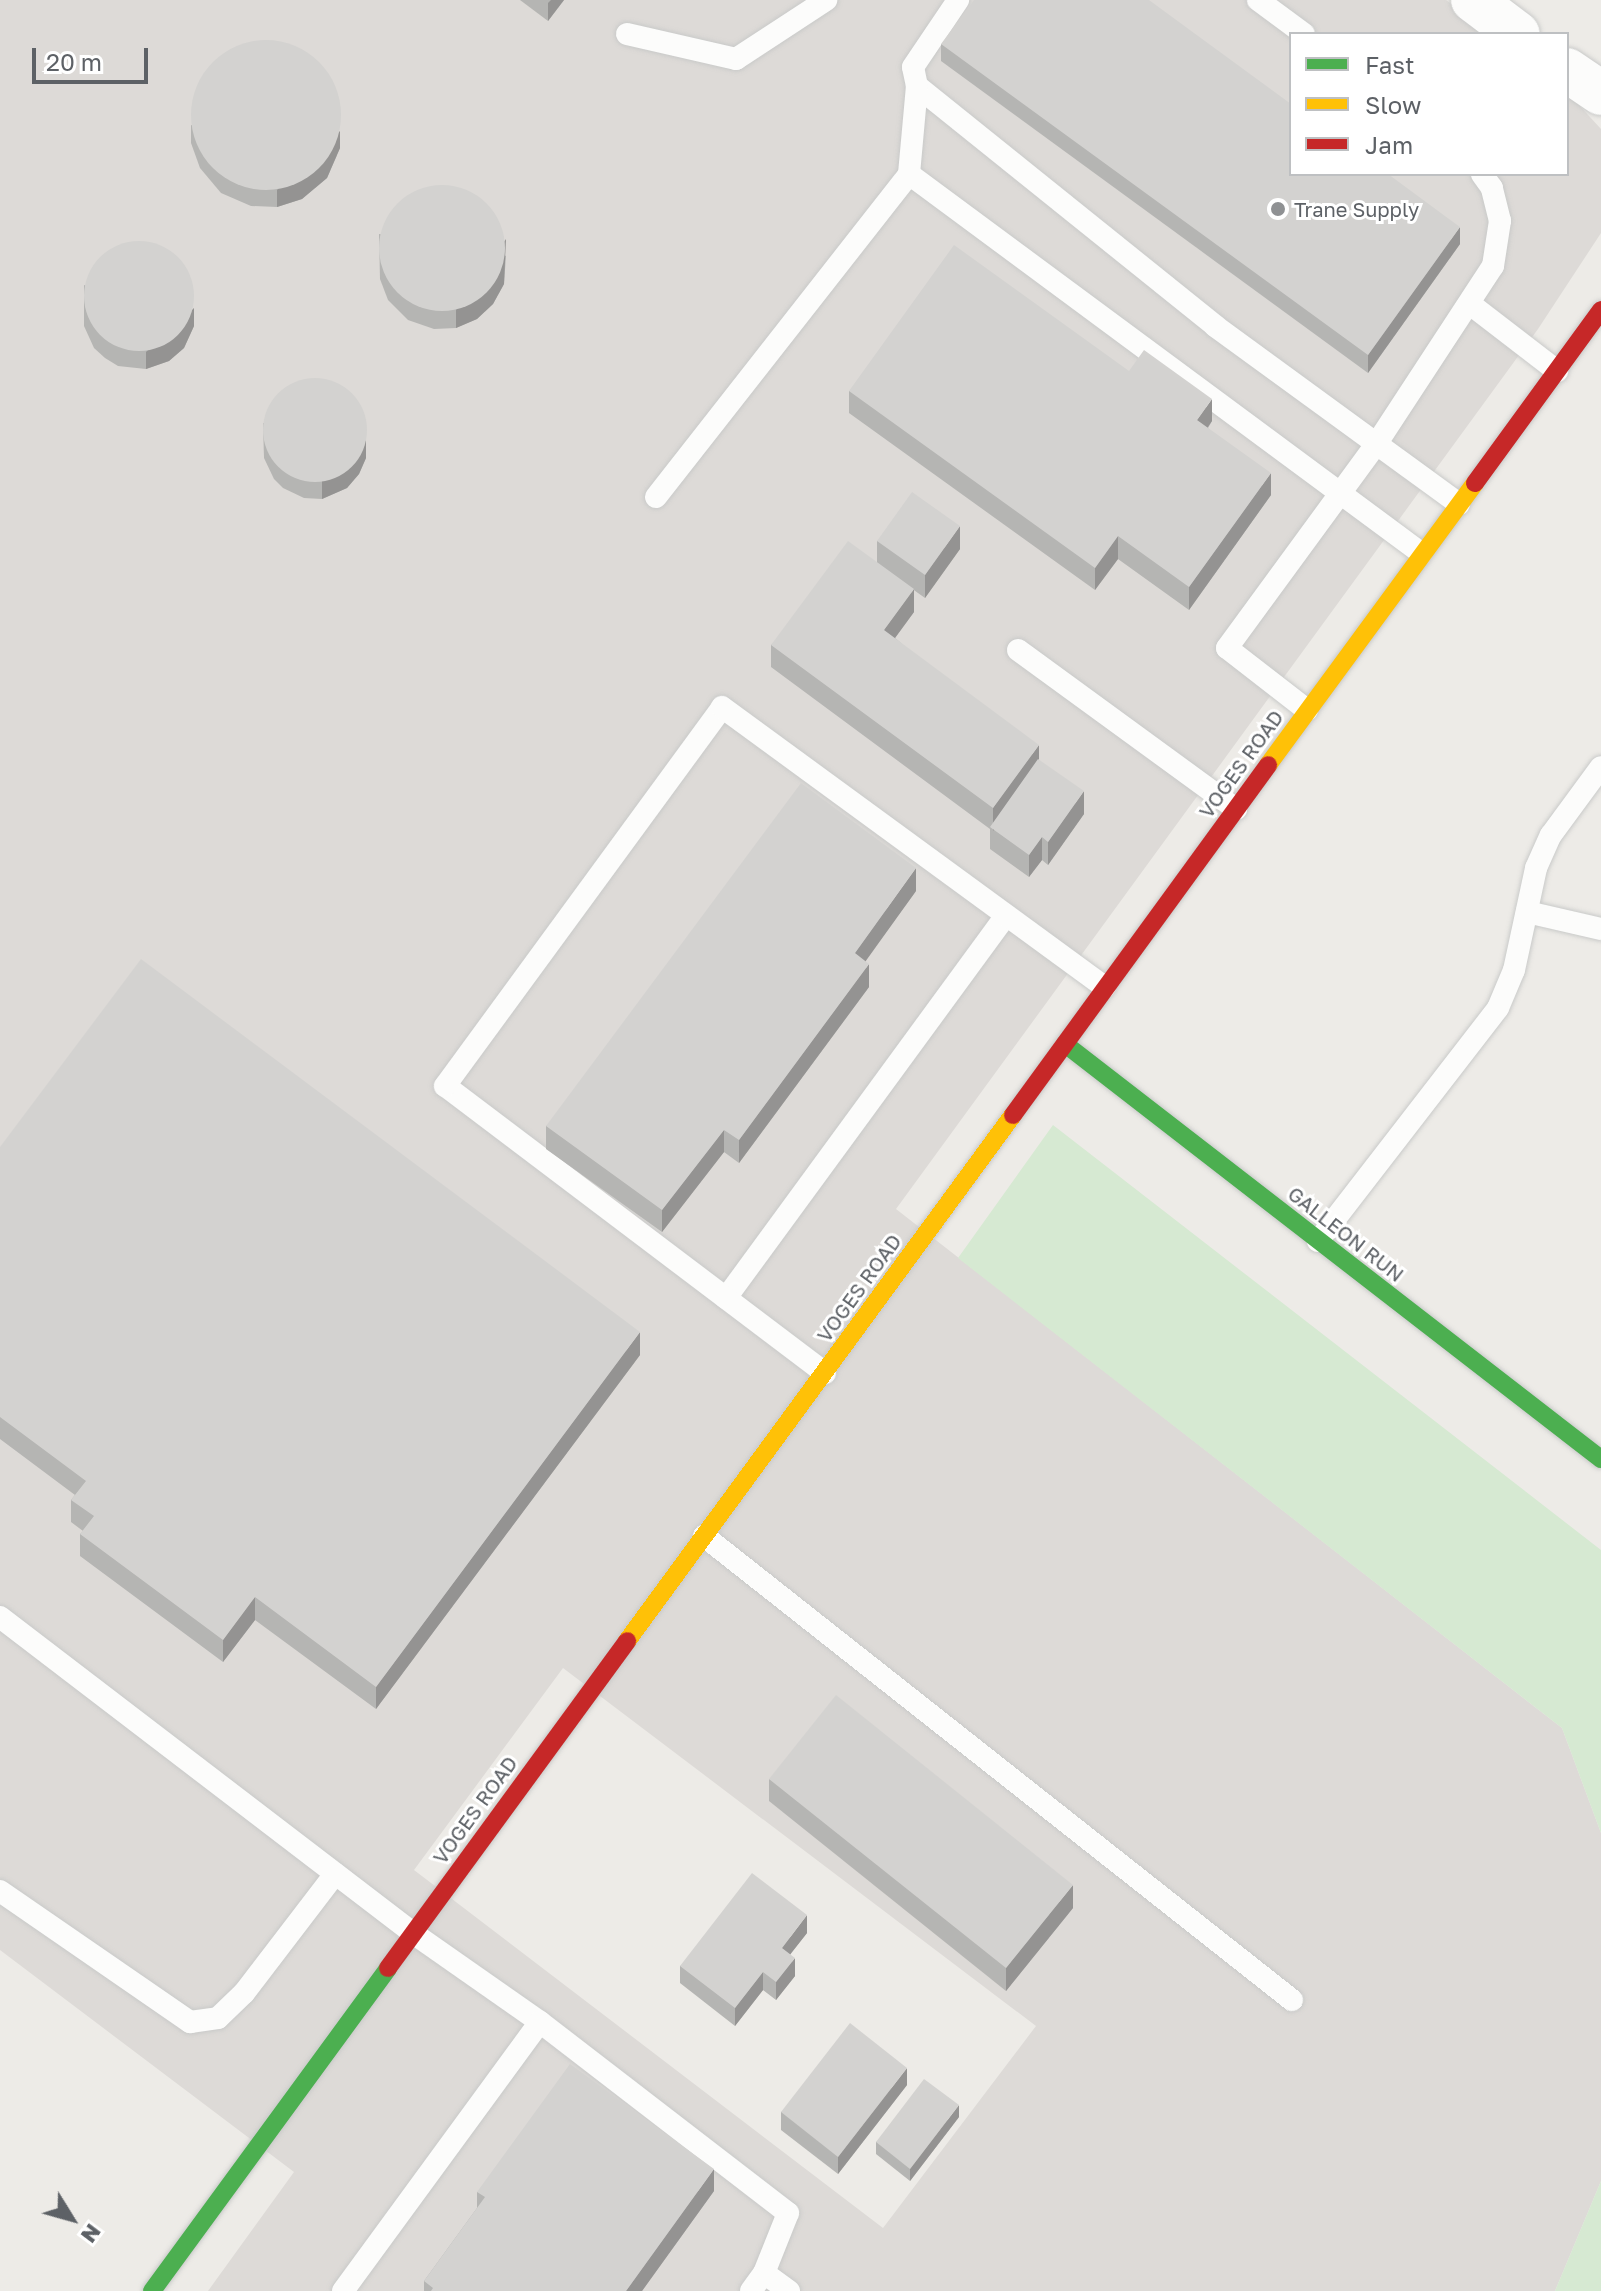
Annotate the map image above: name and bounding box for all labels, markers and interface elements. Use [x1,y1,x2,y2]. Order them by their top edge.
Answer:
scale bar [36,32,152,82]
legend [1289,32,1569,176]
text: 20 m [46,47,102,76]
text: Fast [1365,50,1415,79]
text: Slow [1365,90,1421,119]
text: Jam [1365,130,1413,159]
place label: Trane Supply [1294,197,1419,221]
marker: Trane Supply [1269,200,1287,218]
street label: VOGES ROAD [1194,705,1288,823]
street label: GALLEON RUN [1283,1181,1409,1287]
street label: VOGES ROAD [812,1229,906,1347]
street label: VOGES ROAD [428,1751,522,1869]
north arrow [32,2179,112,2259]
text: N [76,2219,107,2249]

